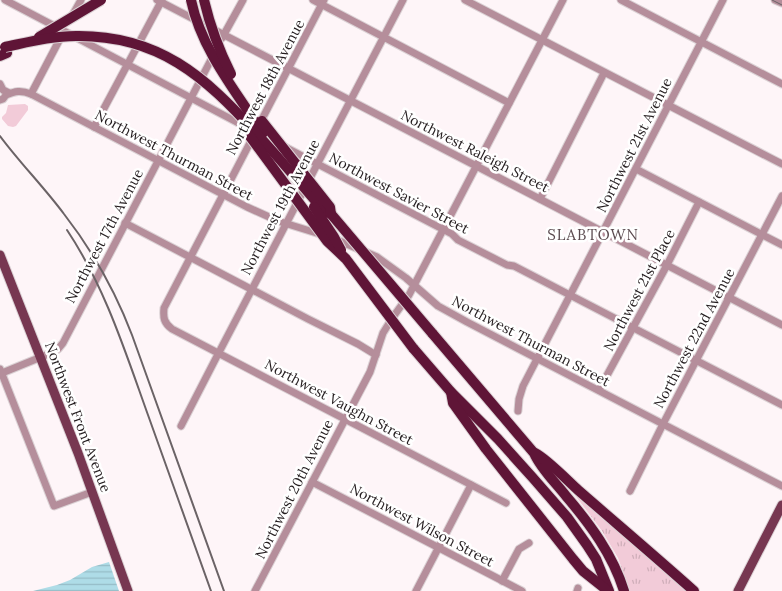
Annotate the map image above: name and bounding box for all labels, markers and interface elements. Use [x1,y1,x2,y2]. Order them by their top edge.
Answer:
street label: Northwest 18th Avenue [222,16,309,158]
street label: Northwest 21st Avenue [592,74,676,215]
street label: Northwest Thurman Street [92,106,257,205]
street label: Northwest Raleigh Street [398,106,553,197]
street label: Northwest 19th Avenue [237,136,324,278]
street label: Northwest Savier Street [326,148,473,238]
street label: Northwest 17th Avenue [61,165,147,306]
district label: SLABTOWN [547,225,639,244]
street label: Northwest 21st Place [599,226,679,354]
street label: Northwest 22nd Avenue [649,265,739,411]
street label: Northwest Thurman Street [449,292,614,391]
street label: Northwest Front Avenue [41,339,115,495]
street label: Northwest Vaughn Street [262,355,417,449]
street label: Northwest 20th Avenue [251,416,337,562]
street label: Northwest Wilson Street [347,479,498,571]

